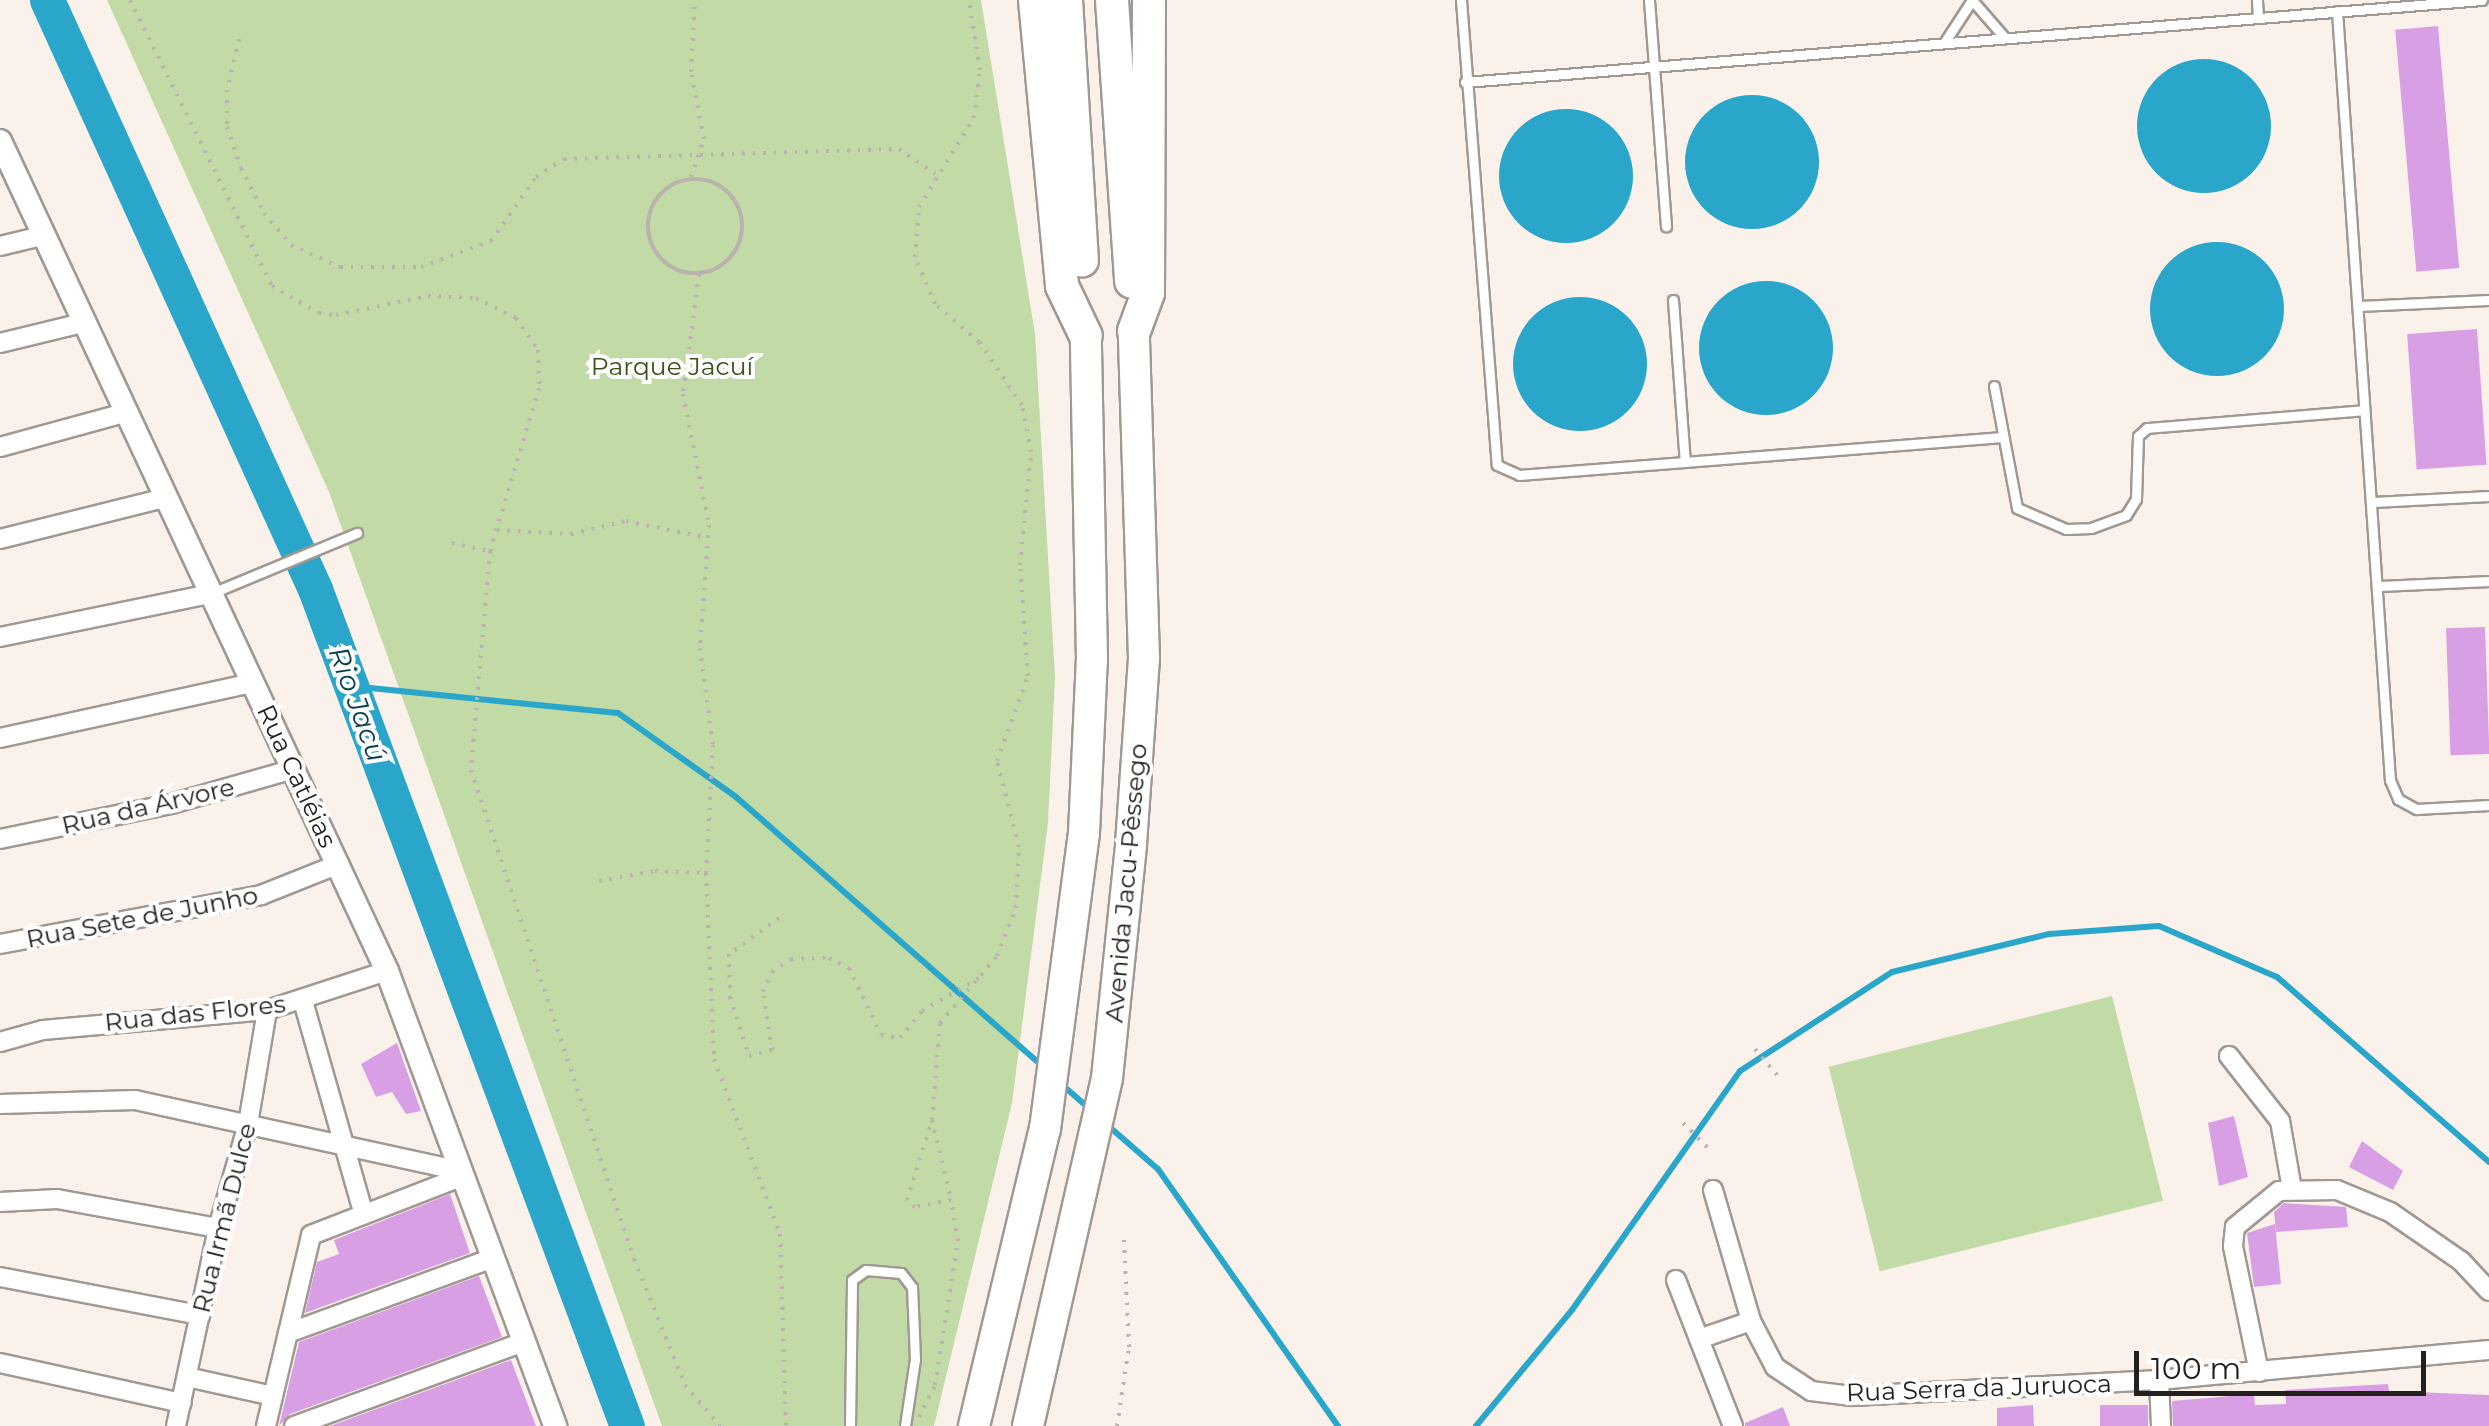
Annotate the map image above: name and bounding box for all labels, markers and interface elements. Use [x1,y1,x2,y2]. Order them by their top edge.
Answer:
park label: Parque Jacuí [591,351,753,381]
water label: Rio Jacú [322,642,394,766]
street label: Rua Catléias [251,700,343,852]
street label: Avenida Jacu-Pêssego [1099,742,1153,1024]
street label: Rua da Árvore [59,772,237,840]
street label: Rua Sete de Junho [24,880,260,954]
street label: Rua das Flores [103,989,287,1037]
street label: Rua Irmã Dulce [186,1120,262,1316]
scale bar [2139,1331,2432,1393]
text: 100 m [2151,1350,2241,1387]
street label: Rua Serra da Juruoca [1846,1368,2112,1408]

